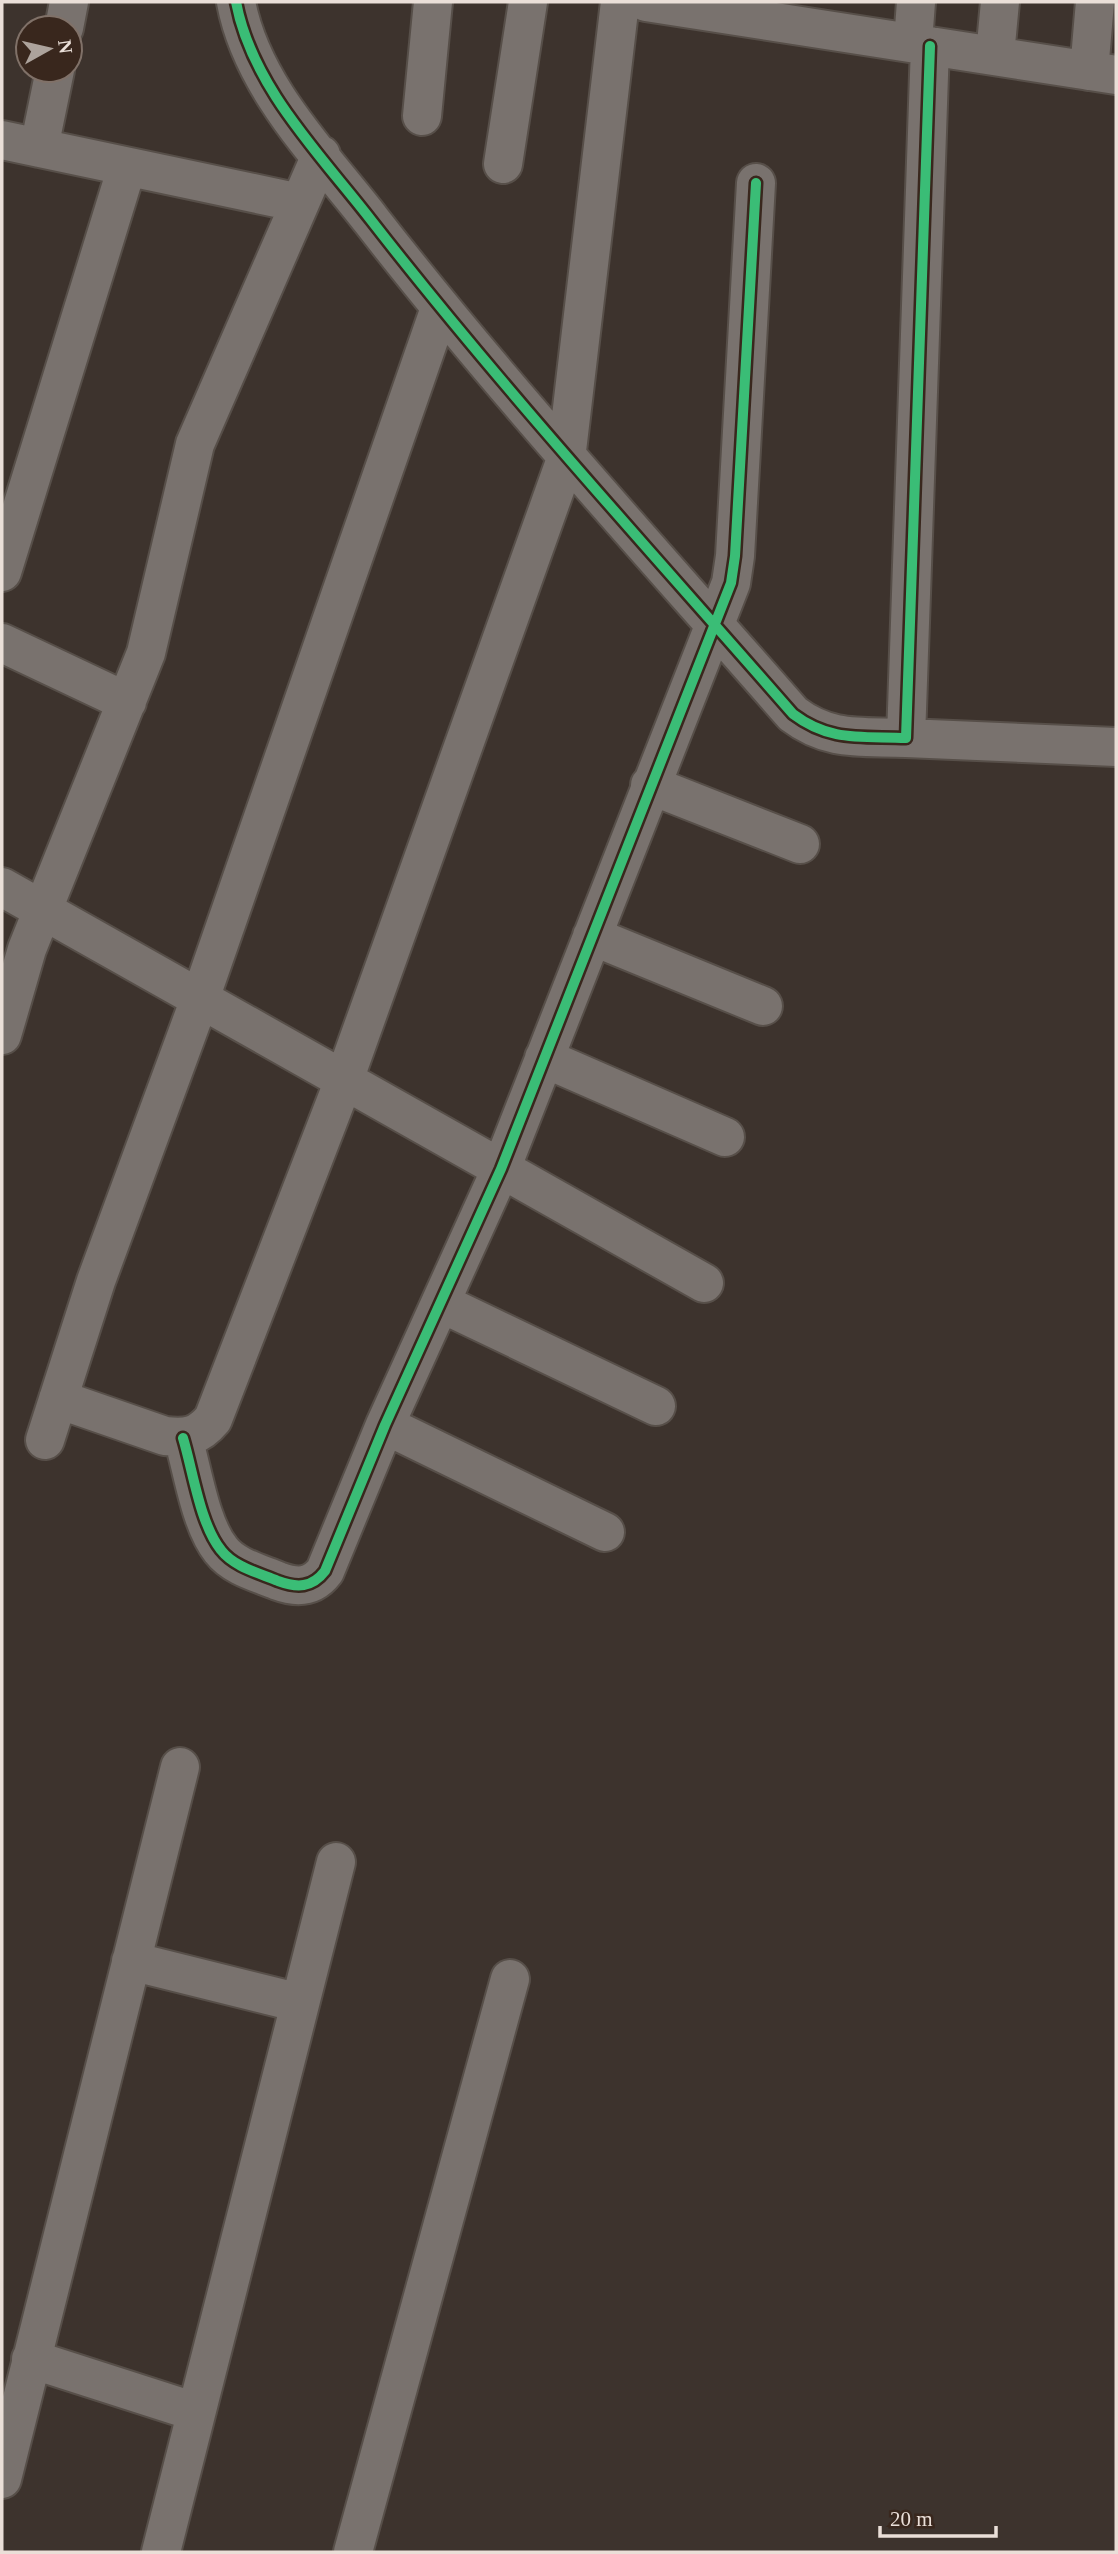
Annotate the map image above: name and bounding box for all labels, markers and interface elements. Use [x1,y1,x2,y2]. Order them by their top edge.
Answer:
north arrow [14,14,84,84]
text: N [54,38,77,55]
scale bar [880,2494,996,2538]
text: 20 m [890,2507,933,2531]

